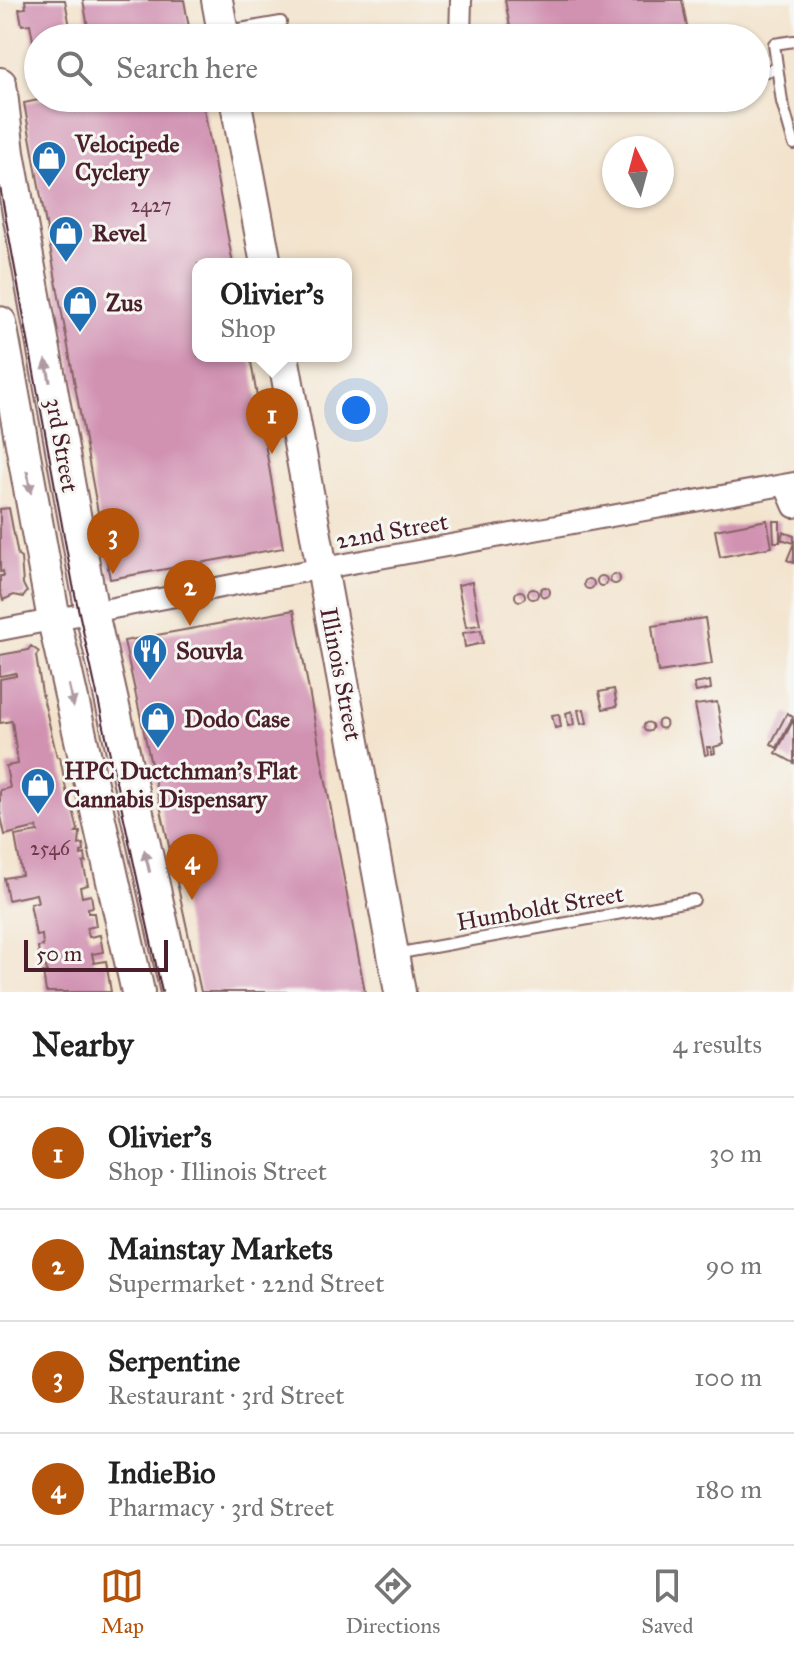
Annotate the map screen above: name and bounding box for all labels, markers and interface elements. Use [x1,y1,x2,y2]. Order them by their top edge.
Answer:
search box [24,24,770,112]
icon: search [52,46,96,90]
text: Search here [116,50,258,86]
place label: Velocipede Cyclery [74,129,179,187]
north arrow [602,136,674,208]
shop icon: Velocipede Cyclery [30,139,68,189]
house number: 2427 [130,193,172,217]
shop icon: Revel [47,214,85,264]
place label: Revel [92,218,147,248]
popup [192,258,352,362]
text: Olivier's [220,276,324,312]
shop icon: Zus [61,284,99,334]
place label: Zus [106,288,143,318]
text: Shop [220,312,276,344]
one-way arrow [42,358,54,383]
pin: 1 [246,388,298,454]
your location [336,390,376,430]
street label: 3rd Street [39,395,85,495]
one-way arrow [24,470,36,495]
street label: 22nd Street [334,506,451,556]
pin: 3 [87,508,139,574]
pin: 2 [164,560,216,626]
street label: Illinois Street [313,605,369,744]
restaurant icon: Souvla [131,632,169,682]
place label: Souvla [176,636,244,666]
one-way arrow [65,684,78,709]
shop icon: Dodo Case [139,700,177,750]
place label: Dodo Case [184,704,290,734]
place label: HPC Ductchman's Flat Cannabis Dispensary [64,756,298,814]
shop icon: HPC Ductchman's Flat Cannabis Dispensary [19,766,57,816]
pin: 4 [166,834,218,900]
house number: 2546 [30,836,71,860]
one-way arrow [140,849,153,874]
street label: Humboldt Street [454,878,626,937]
scale bar [24,936,168,972]
text: 50 m [36,940,82,967]
text: Nearby [32,1024,134,1065]
text: 4 results [673,1028,762,1060]
text: Olivier's [108,1119,212,1155]
text: 1 [53,1137,63,1169]
text: 30 m [709,1137,762,1169]
text: Shop · Illinois Street [108,1155,327,1187]
text: Mainstay Markets [108,1231,333,1267]
text: 2 [52,1249,64,1281]
text: 90 m [705,1249,762,1281]
text: Supermarket · 22nd Street [108,1267,384,1299]
text: Serpentine [108,1343,240,1379]
text: 3 [53,1361,63,1393]
text: 100 m [694,1361,762,1393]
text: Restaurant · 3rd Street [108,1379,345,1411]
text: IndieBio [108,1455,216,1491]
text: 4 [51,1473,65,1505]
text: 180 m [695,1473,762,1505]
text: Pharmacy · 3rd Street [108,1491,334,1523]
tab: Map [100,1564,144,1639]
tab: Directions [345,1564,440,1639]
tab: Saved [641,1564,693,1639]

